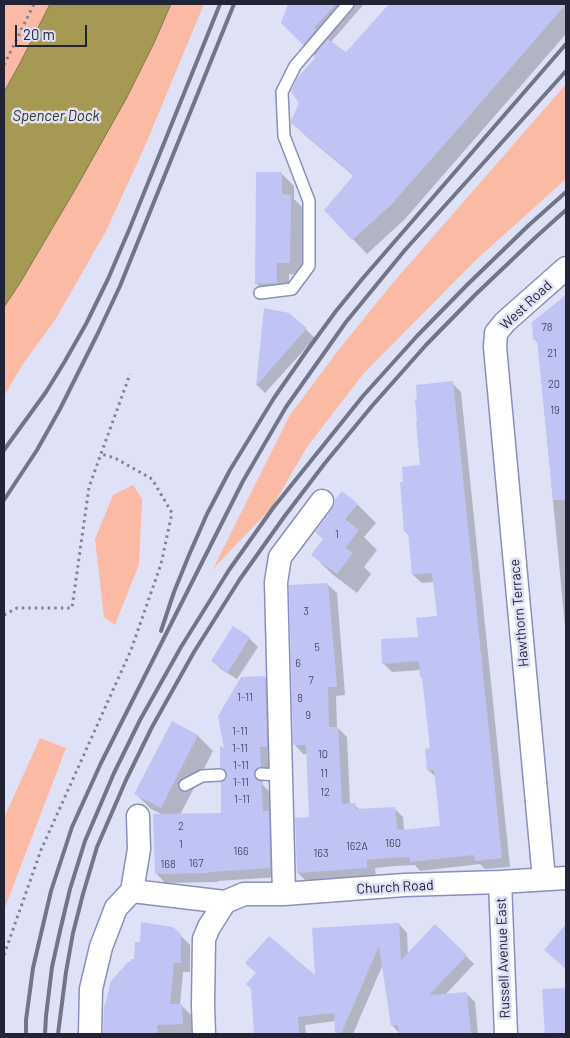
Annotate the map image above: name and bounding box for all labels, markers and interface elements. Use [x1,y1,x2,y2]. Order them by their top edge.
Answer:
scale bar [18,15,90,47]
text: 20 m [23,25,55,43]
water label: Spencer Dock [12,107,100,125]
street label: West Road [497,277,555,333]
house number: 78 [542,320,552,334]
house number: 21 [547,346,557,360]
house number: 20 [548,377,560,391]
house number: 19 [550,403,560,417]
house number: 1 [335,527,339,541]
street label: Hawthorn Terrace [506,558,532,668]
house number: 3 [303,604,309,618]
house number: 5 [314,640,320,654]
house number: 6 [295,656,301,670]
house number: 7 [308,673,314,687]
house number: 1-11 [237,690,253,704]
house number: 8 [297,691,303,705]
house number: 9 [305,708,311,722]
house number: 1-11 [232,724,248,738]
house number: 1-11 [232,741,248,755]
house number: 10 [318,747,328,761]
house number: 1-11 [233,758,249,772]
house number: 11 [320,766,328,780]
house number: 1-11 [233,775,249,789]
house number: 12 [320,785,330,799]
house number: 1-11 [234,792,250,806]
house number: 2 [178,819,184,833]
house number: 160 [385,836,401,850]
house number: 1 [179,837,183,851]
house number: 162A [346,839,368,853]
house number: 166 [233,844,249,858]
house number: 163 [313,846,329,860]
house number: 167 [189,856,203,870]
house number: 168 [160,857,176,871]
street label: Church Road [356,877,434,897]
street label: Russell Avenue East [492,897,514,1019]

